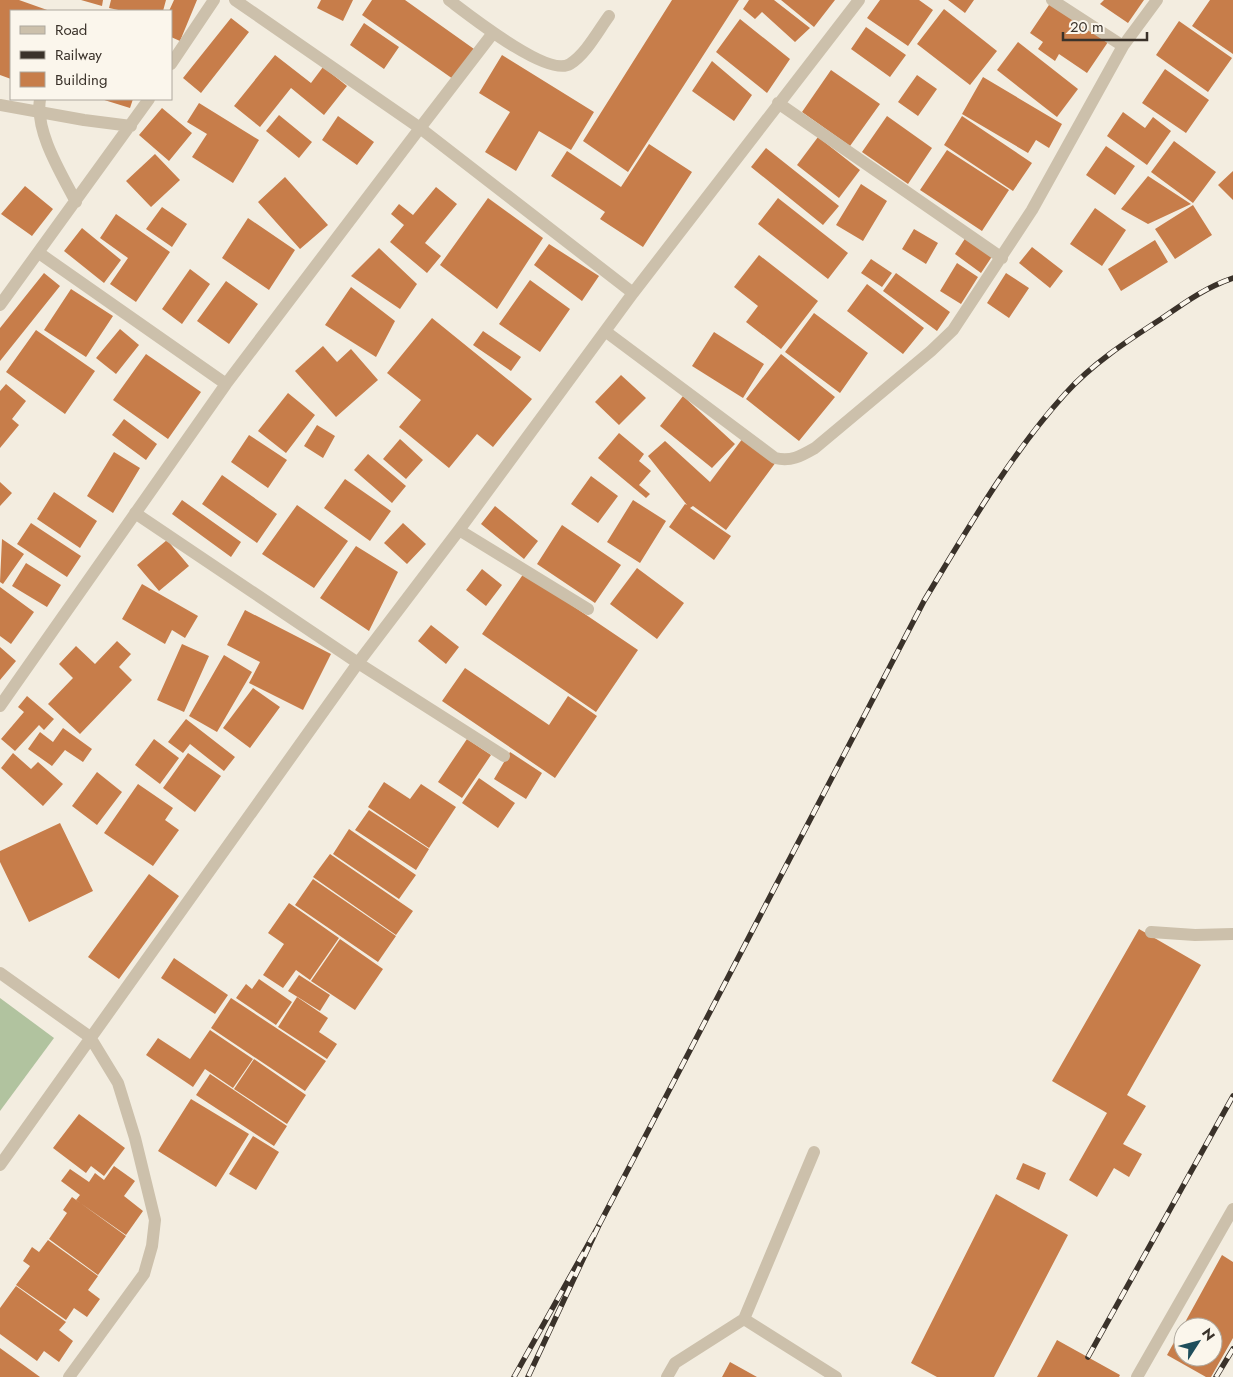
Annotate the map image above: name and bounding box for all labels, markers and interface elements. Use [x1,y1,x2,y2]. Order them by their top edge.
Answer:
legend [10,10,172,100]
scale bar [1063,10,1147,42]
text: 20 m [1070,16,1104,38]
text: Road [55,19,87,41]
text: Railway [55,44,102,66]
text: Building [55,69,107,91]
north arrow [1173,1317,1223,1367]
text: N [1197,1324,1220,1345]

